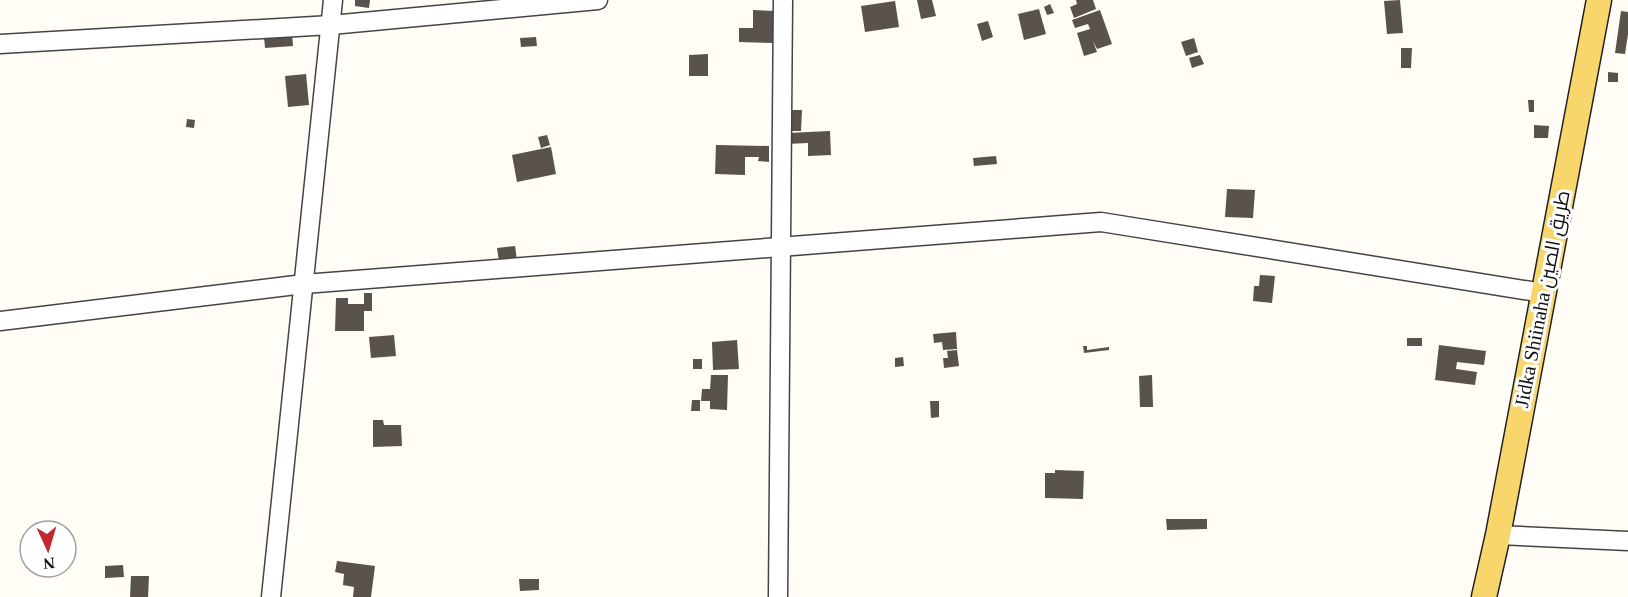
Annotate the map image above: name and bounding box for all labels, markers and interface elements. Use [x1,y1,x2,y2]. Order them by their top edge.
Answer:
street label: Jidka Shiinaha طريق الصين [1510,189,1576,410]
north arrow [18,519,78,579]
text: N [42,555,55,572]

